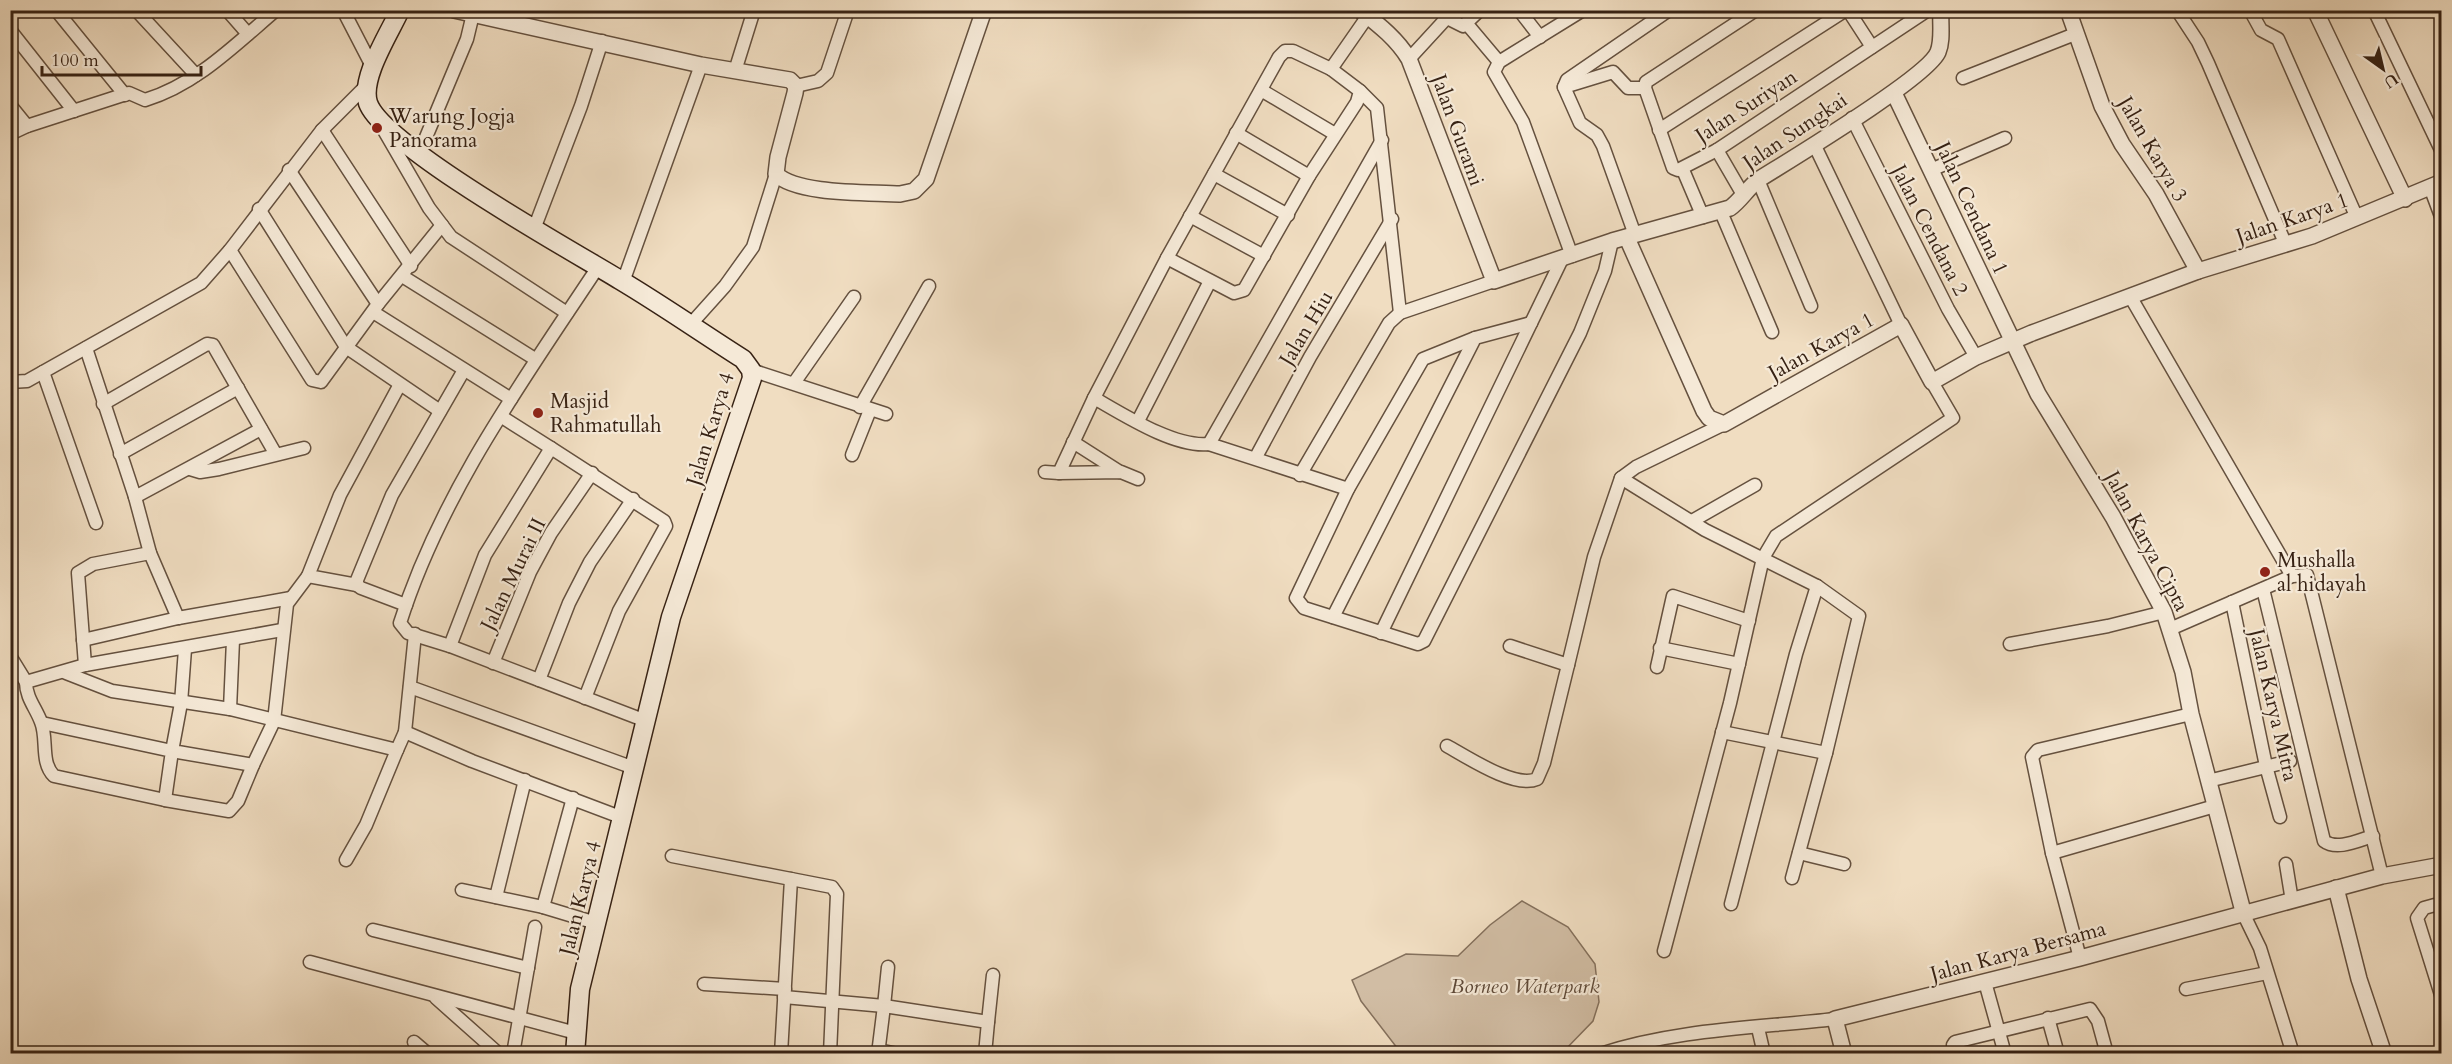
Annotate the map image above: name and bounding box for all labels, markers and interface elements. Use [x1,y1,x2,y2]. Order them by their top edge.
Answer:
scale bar [42,39,201,77]
north arrow [2353,39,2413,99]
text: 100 m [51,48,99,73]
street label: Jalan Suriyan [1687,63,1803,152]
street label: Jalan Gurami [1423,68,1491,190]
text: U [2379,68,2402,93]
street label: Jalan Sungkai [1735,86,1853,179]
street label: Jalan Karya 3 [2109,89,2194,207]
place label: Warung Jogja Panorama [388,102,515,155]
marker: Warung Jogja Panorama [370,121,384,135]
street label: Jalan Cendana 1 [1927,134,2015,279]
street label: Jalan Cendana 2 [1883,157,1975,301]
street label: Jalan Karya 1 [2229,186,2352,252]
street label: Jalan Hiu [1271,285,1340,374]
street label: Jalan Karya 1 [1760,305,1879,389]
street label: Jalan Karya 4 [679,369,742,492]
place label: Masjid Rahmatullah [550,387,662,440]
marker: Masjid Rahmatullah [531,406,545,420]
street label: Jalan Karya Cipta [2096,463,2196,617]
street label: Jalan Murai II [472,513,553,638]
place label: Mushalla al hidayah [2277,546,2367,599]
marker: Mushalla al hidayah [2258,565,2272,579]
street label: Jalan Karya Mitra [2241,623,2305,784]
street label: Jalan Karya 4 [552,838,609,961]
street label: Jalan Karya Bersama [1924,914,2109,990]
park label: Borneo Waterpark [1450,972,1600,1001]

